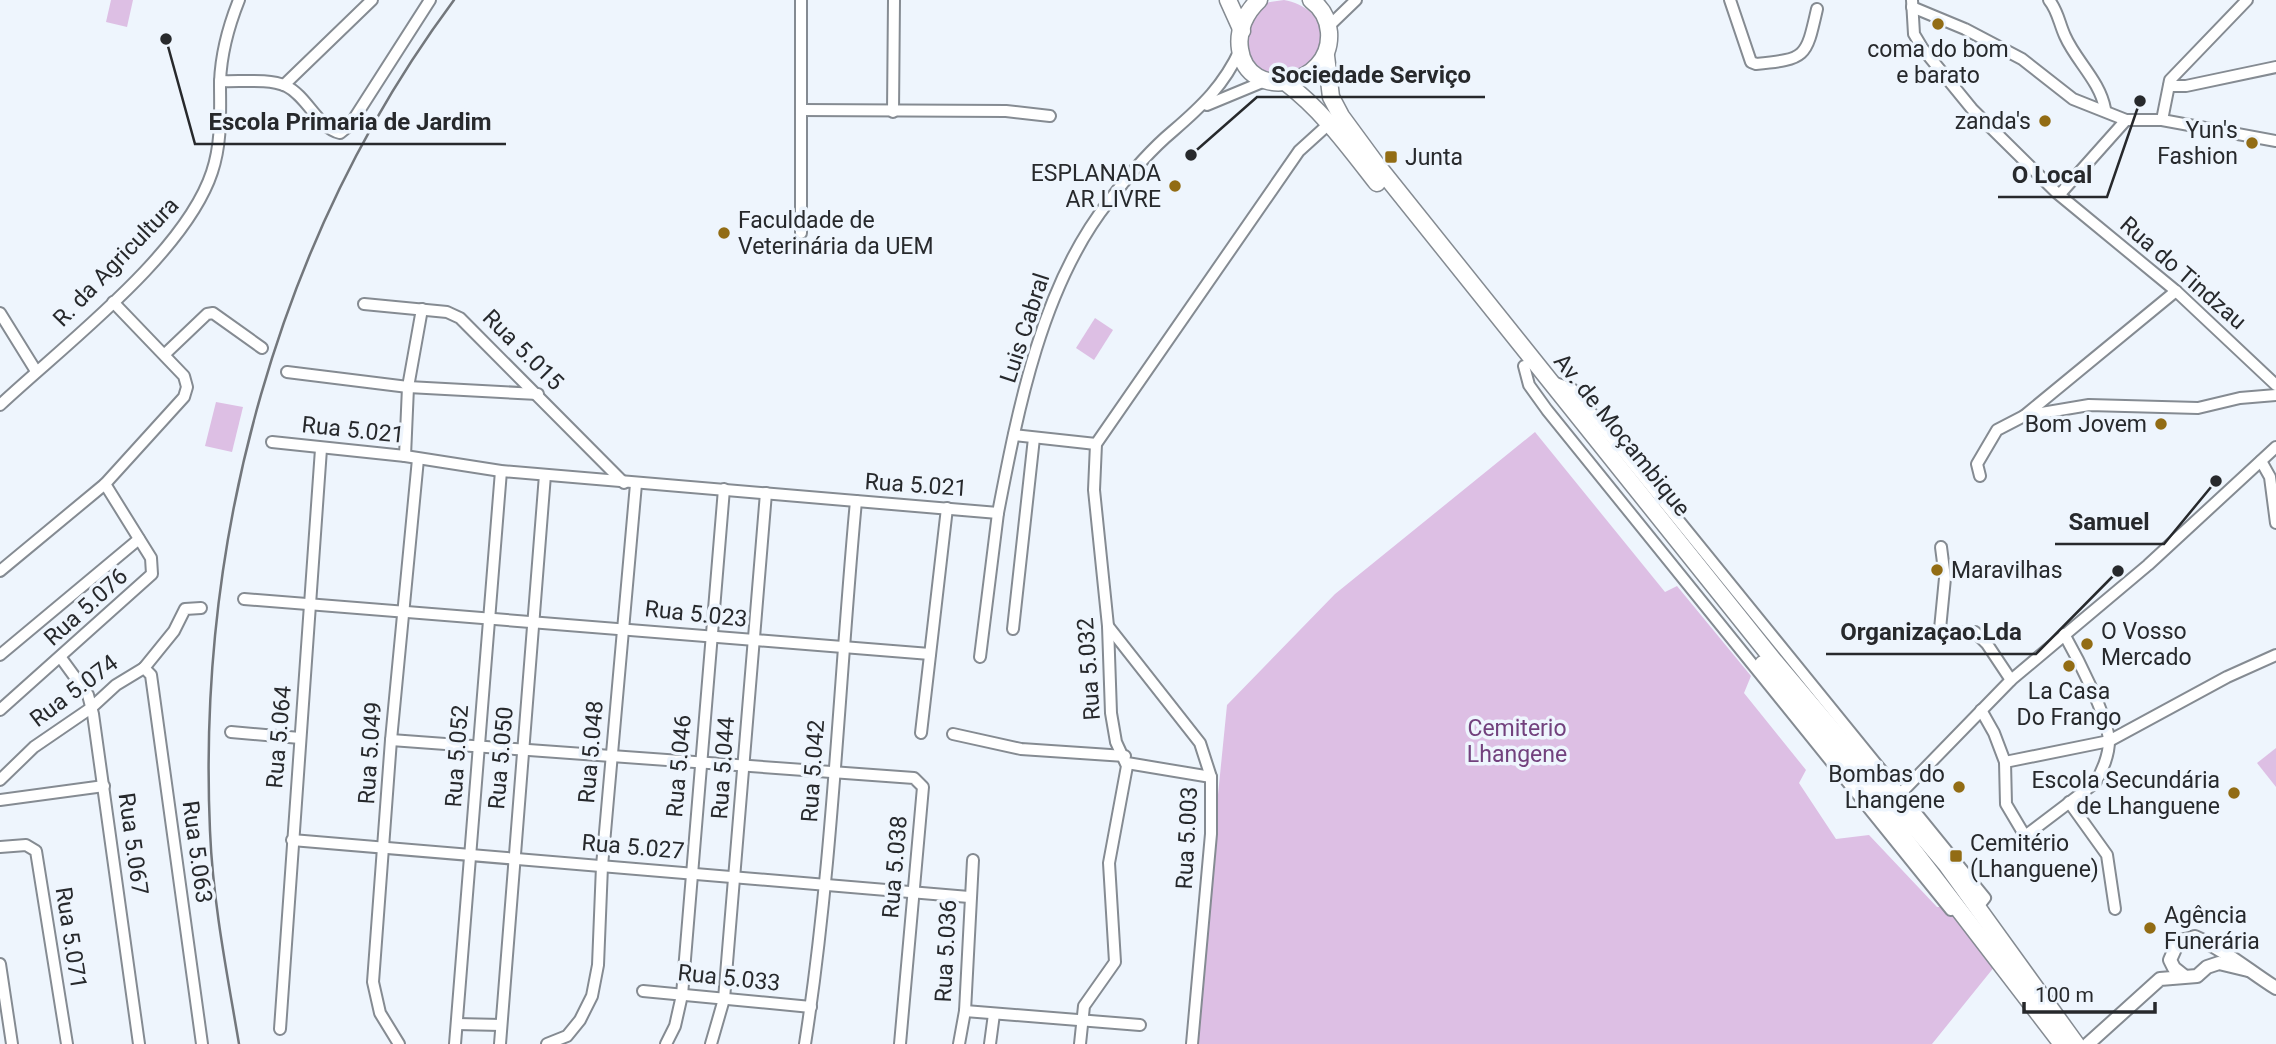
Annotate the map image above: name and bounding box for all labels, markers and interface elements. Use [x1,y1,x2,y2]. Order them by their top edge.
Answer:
marker: coma do bom e barato [1930,16,1946,32]
place label: coma do bom e barato [1867,36,2009,89]
callout: Sociedade Serviço [1257,52,1485,97]
text: Sociedade Serviço [1271,61,1471,89]
callout: Escola Primaria de Jardim [195,99,506,144]
text: Escola Primaria de Jardim [208,108,492,136]
place label: zanda's [1955,108,2031,135]
marker: zanda's [2037,113,2053,129]
place label: Yun's Fashion [2157,117,2238,170]
marker: Yun's Fashion [2244,135,2260,151]
place label: Junta [1405,144,1463,171]
marker: Junta [1383,149,1399,165]
callout: O Local [1998,152,2107,197]
place label: ESPLANADA AR LIVRE [1031,160,1161,213]
text: O Local [2012,161,2092,189]
marker: ESPLANADA AR LIVRE [1167,178,1183,194]
street label: R. da Agricultura [48,192,184,332]
place label: Faculdade de Veterinária da UEM [738,207,934,260]
street label: Rua do Tindzau [2115,211,2251,335]
marker: Faculdade de Veterinária da UEM [716,225,732,241]
street label: Luis Cabral [995,270,1055,386]
street label: Rua 5.015 [477,304,569,396]
street label: Av. de Moçambique [1548,348,1696,522]
street label: Rua 5.021 [300,411,406,449]
place label: Bom Jovem [2025,411,2147,438]
marker: Bom Jovem [2153,416,2169,432]
street label: Rua 5.021 [864,468,968,502]
callout: Samuel [2055,499,2164,544]
text: Samuel [2068,508,2150,536]
place label: Maravilhas [1951,557,2063,584]
marker: Maravilhas [1929,562,1945,578]
street label: Rua 5.076 [39,563,133,651]
street label: Rua 5.023 [643,595,749,633]
callout: Organizaçao.Lda [1826,609,2036,654]
street label: Rua 5.032 [1072,617,1106,721]
text: Organizaçao.Lda [1840,618,2022,646]
place label: O Vosso Mercado [2101,618,2192,671]
marker: O Vosso Mercado [2079,636,2095,652]
street label: Rua 5.074 [25,649,123,733]
marker: La Casa Do Frango [2061,658,2077,674]
place label: La Casa Do Frango [2017,678,2121,731]
street label: Rua 5.064 [261,685,297,789]
street label: Rua 5.048 [573,700,609,804]
street label: Rua 5.049 [353,701,387,805]
street label: Rua 5.052 [440,704,474,808]
street label: Rua 5.050 [483,706,519,810]
street label: Rua 5.046 [661,714,697,818]
park label: Cemiterio Lhangene [1467,715,1567,768]
street label: Rua 5.044 [706,716,740,820]
street label: Rua 5.042 [796,719,830,823]
place label: Bombas do Lhangene [1828,761,1945,814]
place label: Escola Secundária de Lhanguene [2031,767,2220,820]
marker: Bombas do Lhangene [1951,779,1967,795]
marker: Escola Secundária de Lhanguene [2226,785,2242,801]
street label: Rua 5.003 [1171,786,1203,890]
street label: Rua 5.067 [112,791,154,897]
street label: Rua 5.063 [176,799,218,905]
street label: Rua 5.038 [877,815,913,919]
street label: Rua 5.027 [581,829,685,865]
place label: Cemitério (Lhanguene) [1970,830,2099,883]
marker: Cemitério (Lhanguene) [1948,848,1964,864]
street label: Rua 5.071 [50,885,92,991]
street label: Rua 5.036 [930,899,962,1003]
place label: Agência Funerária [2164,902,2260,955]
marker: Agência Funerária [2142,920,2158,936]
street label: Rua 5.033 [676,959,782,997]
scale bar [2024,970,2155,1014]
text: 100 m [2035,983,2094,1007]

